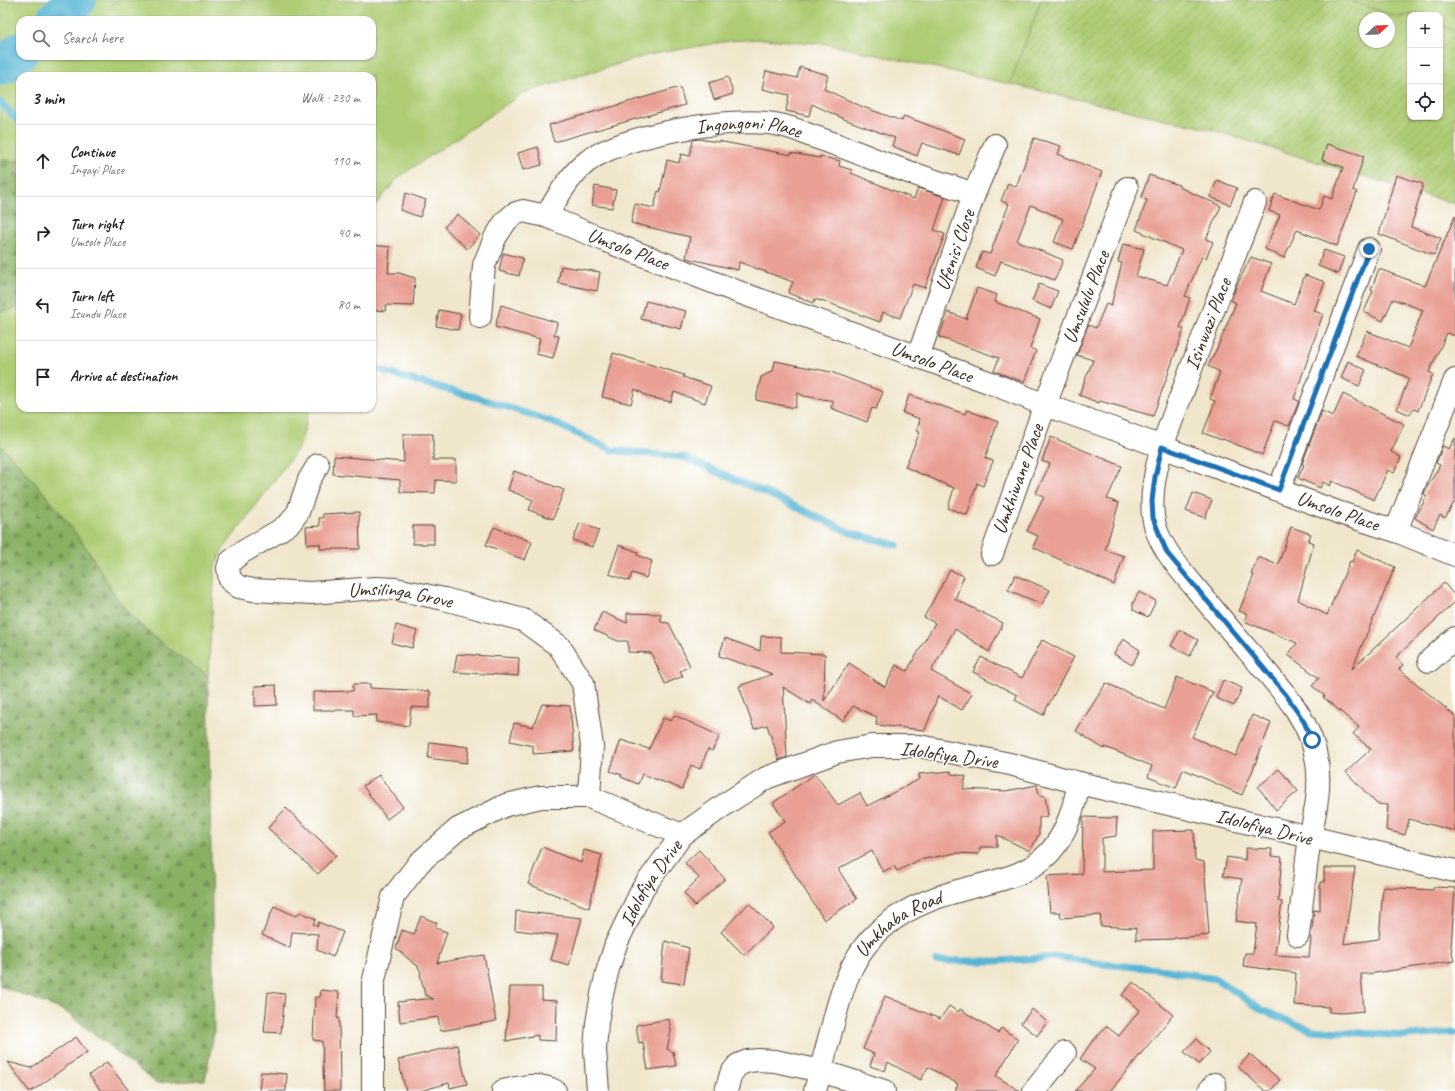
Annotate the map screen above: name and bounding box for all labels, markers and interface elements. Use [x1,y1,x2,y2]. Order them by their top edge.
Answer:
north arrow [1359,12,1395,48]
map controls [1407,12,1443,120]
button: + [1407,12,1443,48]
search box [16,16,376,60]
icon: search [30,27,52,49]
text: Search here [62,29,123,48]
button: − [1407,48,1443,84]
button: locate [1407,84,1443,120]
text: 3 min [32,88,65,109]
text: Walk · 230 m [301,90,360,106]
street label: Ingongoni Place [694,110,807,144]
text: Continue [70,143,115,162]
icon: ahead [32,150,54,172]
text: 110 m [332,153,360,169]
text: Inqayi Place [70,162,124,178]
street label: Ufenisi Close [930,205,981,294]
text: Turn right [70,215,123,234]
icon: right [32,222,54,244]
street label: Umsolo Place [584,222,674,276]
text: 40 m [338,225,360,241]
text: Umsolo Place [70,234,125,250]
route end [1360,240,1378,258]
street label: Umsululu Place [1057,246,1116,347]
street label: Isinwazi Place [1179,273,1237,373]
text: Turn left [70,287,113,306]
icon: left [32,294,54,316]
text: 80 m [338,297,360,313]
text: Isundu Place [70,306,126,322]
street label: Umsolo Place [888,336,978,389]
icon: arrive [32,366,54,388]
text: Arrive at destination [70,367,177,386]
street label: Umkhiwane Place [987,419,1050,537]
street label: Umsolo Place [1294,485,1384,537]
street label: Umsilinga Grove [347,575,457,614]
route start [1303,731,1321,749]
street label: Idolofiya Drive [899,736,1001,774]
street label: Idolofiya Drive [1213,803,1316,851]
street label: Idolofiya Drive [614,833,688,930]
street label: Umkhaba Road [849,883,948,962]

